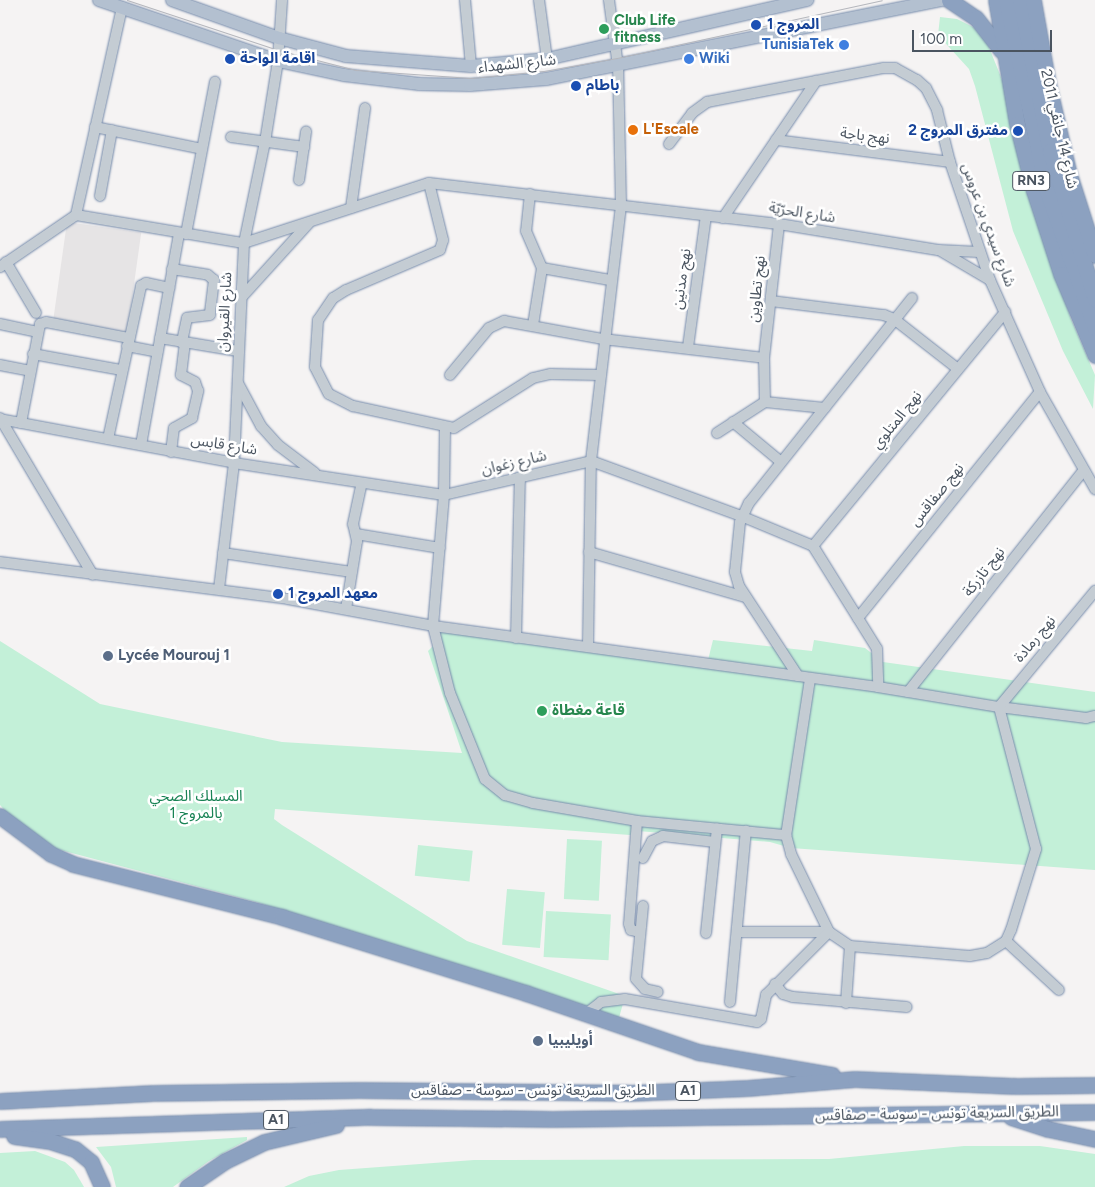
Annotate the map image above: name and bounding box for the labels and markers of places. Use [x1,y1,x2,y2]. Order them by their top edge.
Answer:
place label: Club Life fitness [614,11,676,46]
place label: المروج 1 [767,16,819,34]
marker: المروج 1 [749,18,763,32]
marker: Club Life fitness [598,23,610,35]
place label: TunisiaTek [762,36,834,54]
marker: TunisiaTek [838,39,850,51]
place label: اقامة الواحة [240,50,315,68]
place label: Wiki [699,50,730,68]
marker: اقامة الواحة [224,53,236,65]
marker: Wiki [683,53,695,65]
place label: باطام [586,77,620,95]
marker: باطام [570,80,582,92]
place label: L'Escale [643,121,699,139]
place label: مفترق المروج 2 [908,122,1008,140]
marker: L'Escale [627,124,639,136]
marker: مفترق المروج 2 [1012,125,1024,137]
place label: معهد المروج 1 [288,585,378,603]
marker: معهد المروج 1 [272,588,284,600]
place label: Lycée Mourouj 1 [118,647,230,665]
marker: Lycée Mourouj 1 [102,650,114,662]
place label: قاعة مغطاة [552,702,625,720]
marker: قاعة مغطاة [536,705,548,717]
place label: أويليبيا [548,1032,593,1050]
marker: أويليبيا [532,1035,544,1047]

